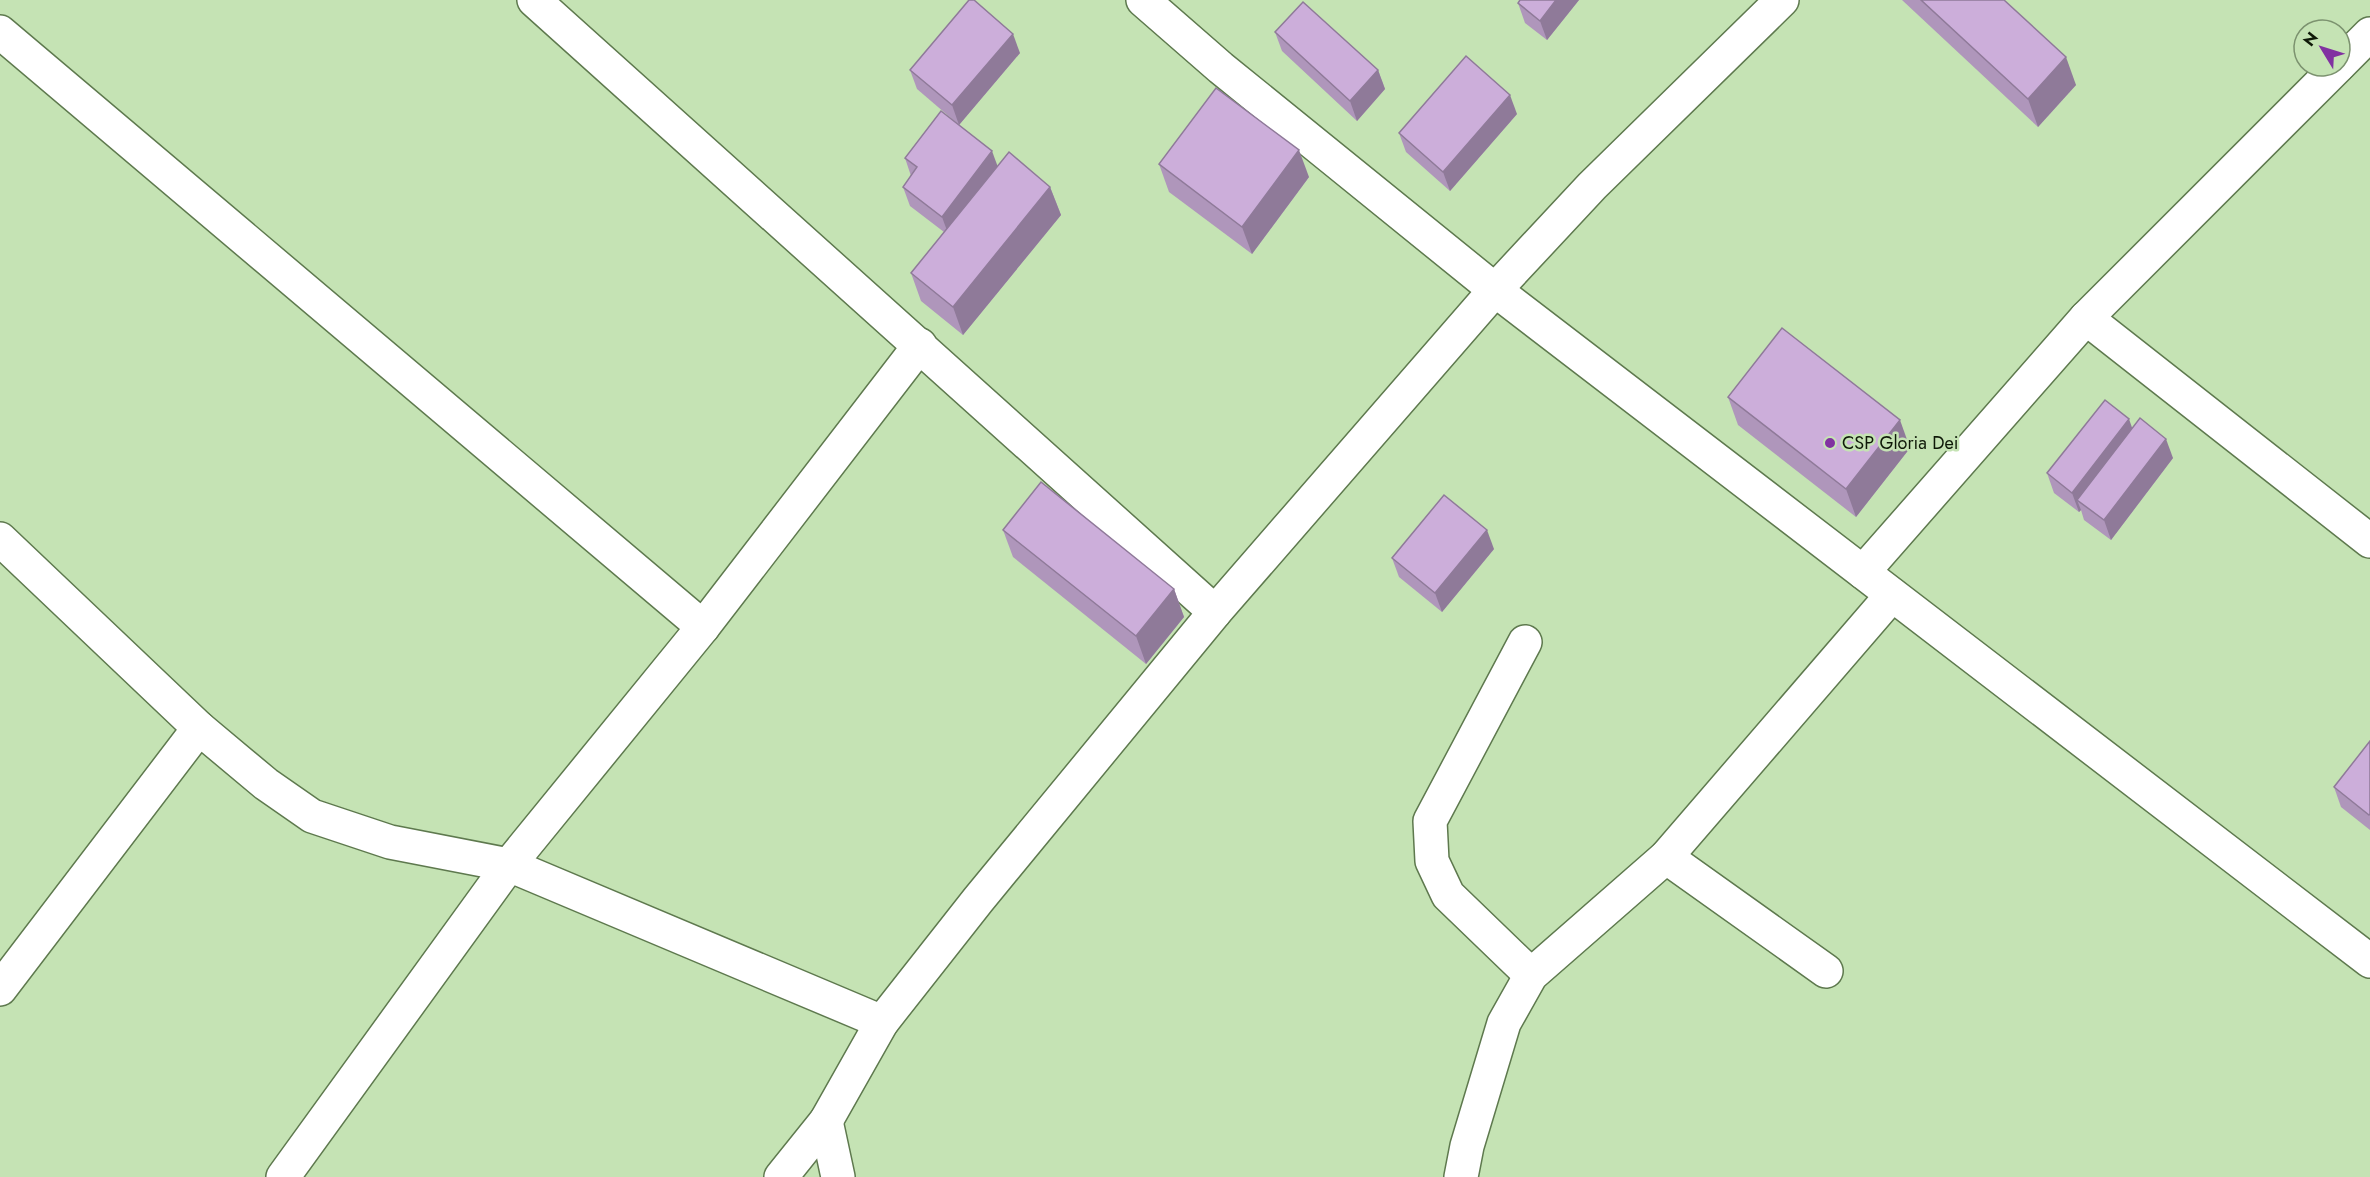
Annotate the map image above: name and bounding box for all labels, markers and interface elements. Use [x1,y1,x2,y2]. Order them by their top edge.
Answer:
north arrow [2292,18,2352,78]
text: N [2298,27,2324,51]
place label: CSP Gloria Dei [1842,430,1958,456]
marker: CSP Gloria Dei [1823,436,1837,450]

